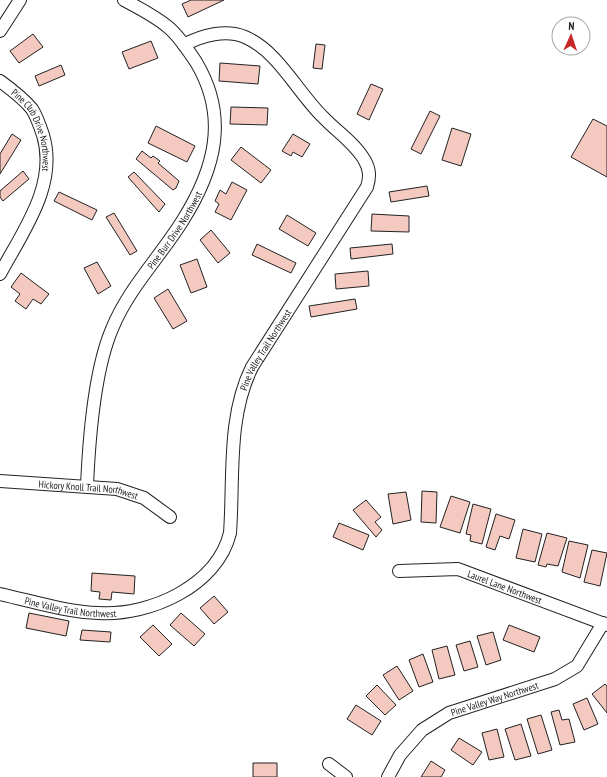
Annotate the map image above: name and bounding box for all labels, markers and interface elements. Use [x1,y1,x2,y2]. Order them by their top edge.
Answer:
north arrow [551,16,591,56]
text: N [568,19,575,33]
street label: Pine Club Drive Northwest [9,86,53,172]
street label: Pine Burr Drive Northwest [144,189,205,271]
street label: Pine Valley Trail Northwest [237,306,294,392]
street label: Hickory Knoll Trail Northwest [38,477,140,502]
street label: Laurel Lane Northwest [466,567,544,607]
street label: Pine Valley Trail Northwest [23,594,117,620]
street label: Pine Valley Way Northwest [449,678,540,719]

